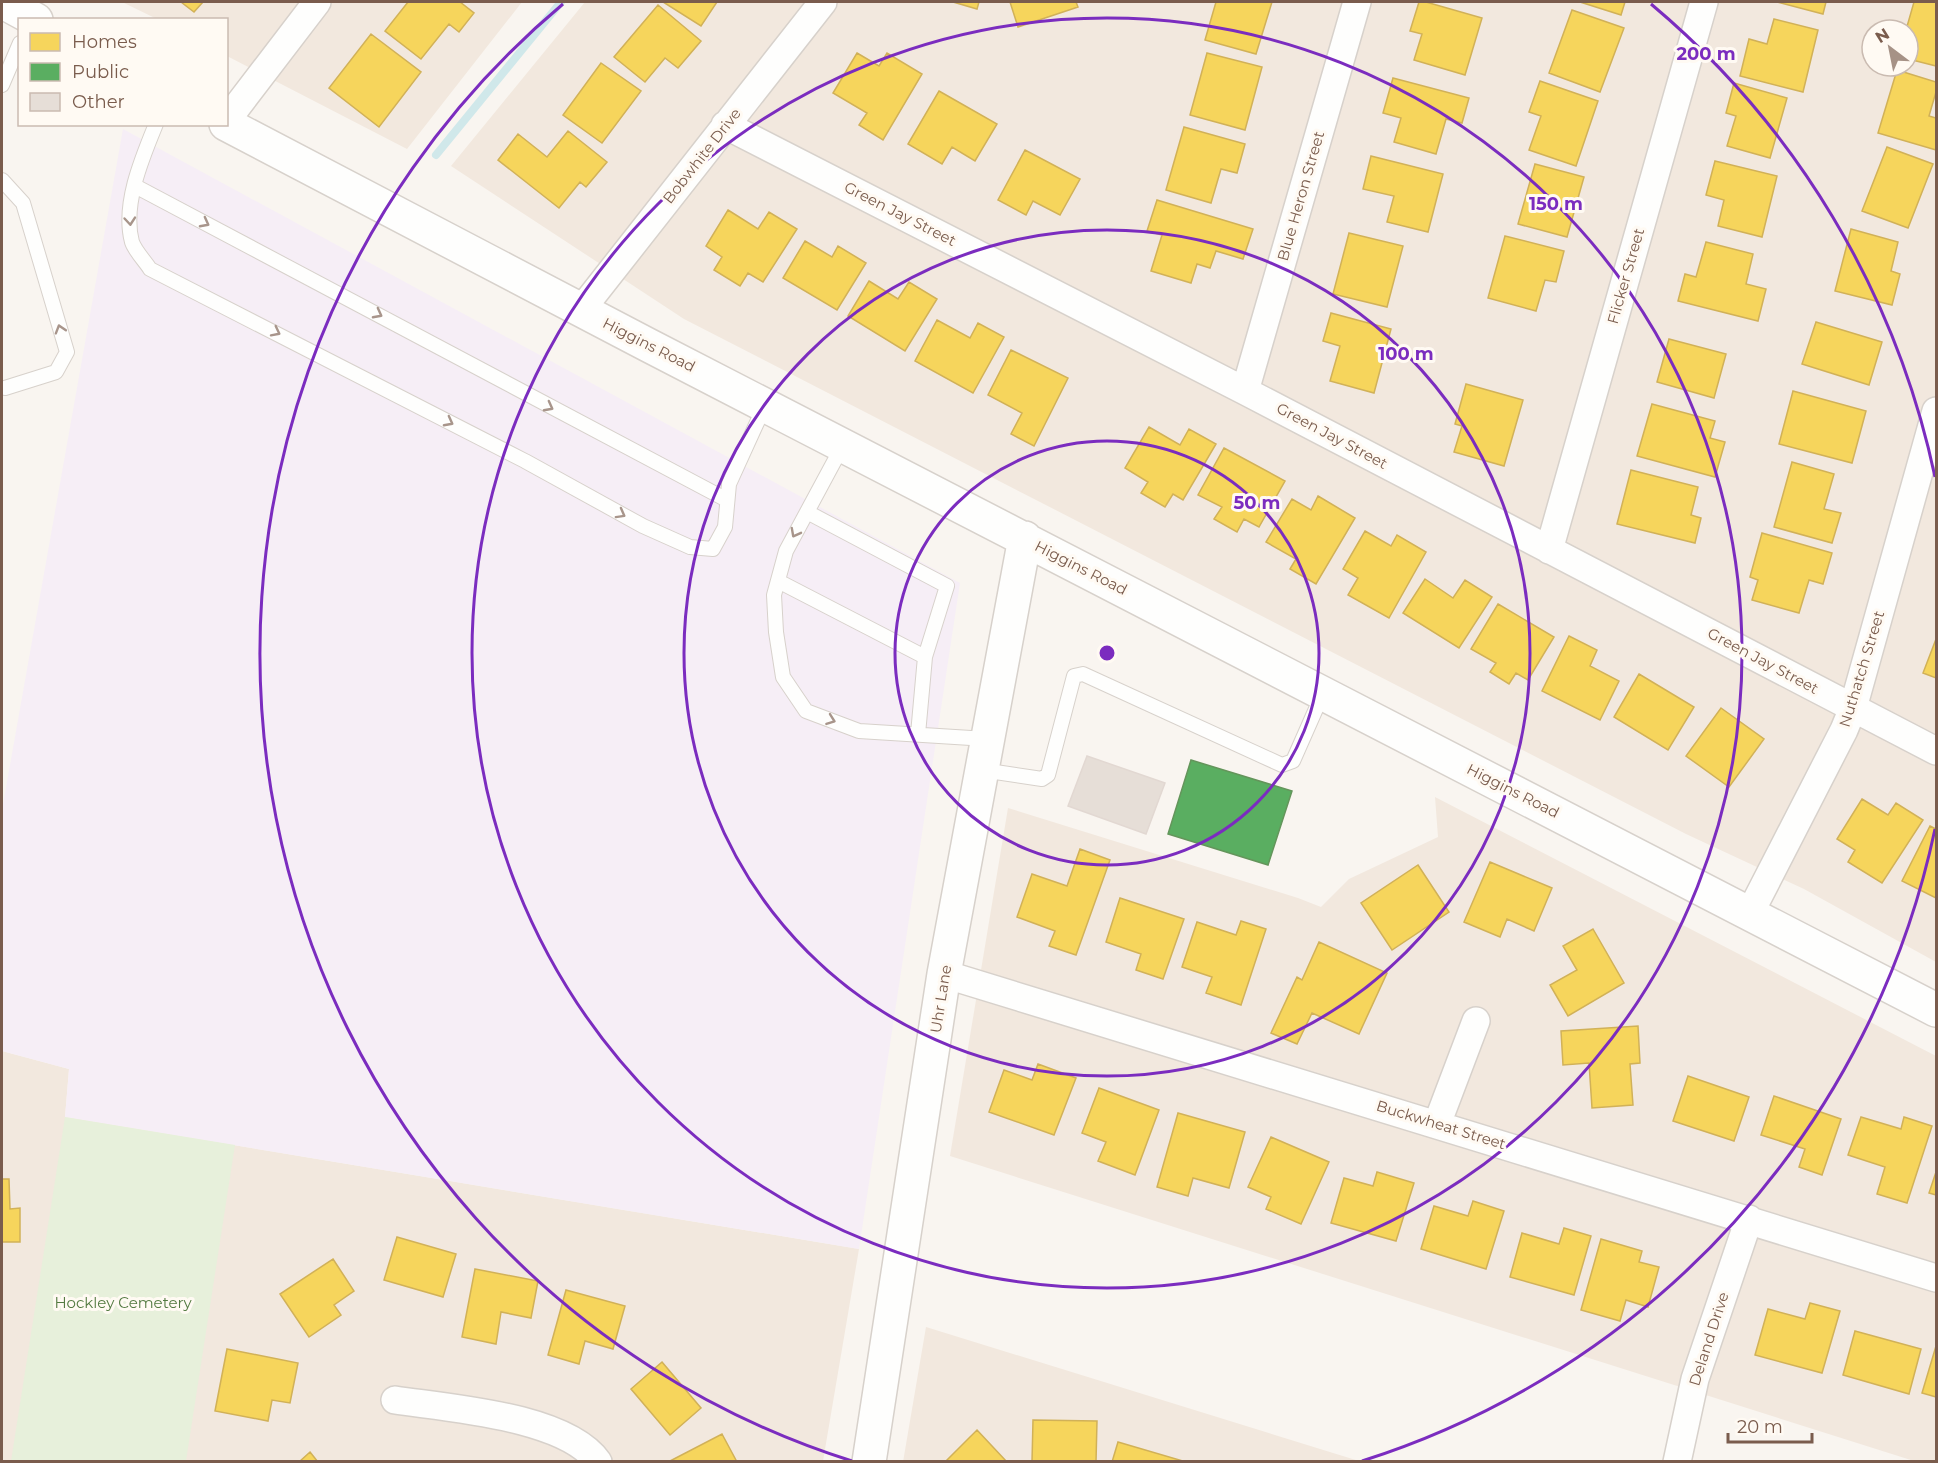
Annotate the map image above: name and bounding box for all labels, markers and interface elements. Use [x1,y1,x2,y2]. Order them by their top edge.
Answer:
legend [18,18,228,126]
north arrow [1860,18,1920,78]
text: N [1872,24,1893,47]
text: Homes [72,31,137,53]
text: 200 m [1676,43,1736,65]
text: Public [72,61,129,83]
text: Other [72,91,125,113]
street label: Bobwhite Drive [658,104,745,207]
street label: Blue Heron Street [1273,129,1328,263]
street label: Green Jay Street [841,177,959,250]
text: 150 m [1529,193,1583,215]
one-way arrow [123,216,136,225]
one-way arrow [199,216,210,227]
street label: Flicker Street [1603,226,1648,326]
one-way arrow [372,307,382,318]
street label: Higgins Road [600,313,699,376]
one-way arrow [55,324,67,335]
one-way arrow [270,325,281,336]
text: 100 m [1378,343,1434,365]
street label: Green Jay Street [1273,398,1391,473]
one-way arrow [543,400,554,411]
one-way arrow [443,415,454,426]
text: 50 m [1234,492,1280,514]
one-way arrow [615,507,625,518]
one-way arrow [791,527,803,538]
street label: Higgins Road [1032,536,1131,599]
street label: Nuthatch Street [1835,608,1888,729]
street label: Green Jay Street [1704,623,1822,698]
centre of rings [1097,643,1117,663]
one-way arrow [825,713,836,726]
street label: Higgins Road [1464,759,1563,822]
street label: Uhr Lane [926,963,955,1034]
street label: Buckwheat Street [1374,1096,1508,1153]
street label: Deland Drive [1684,1289,1733,1388]
park label: Hockley Cemetery [54,1293,192,1312]
scale bar [1728,1406,1812,1444]
text: 20 m [1737,1416,1783,1438]

